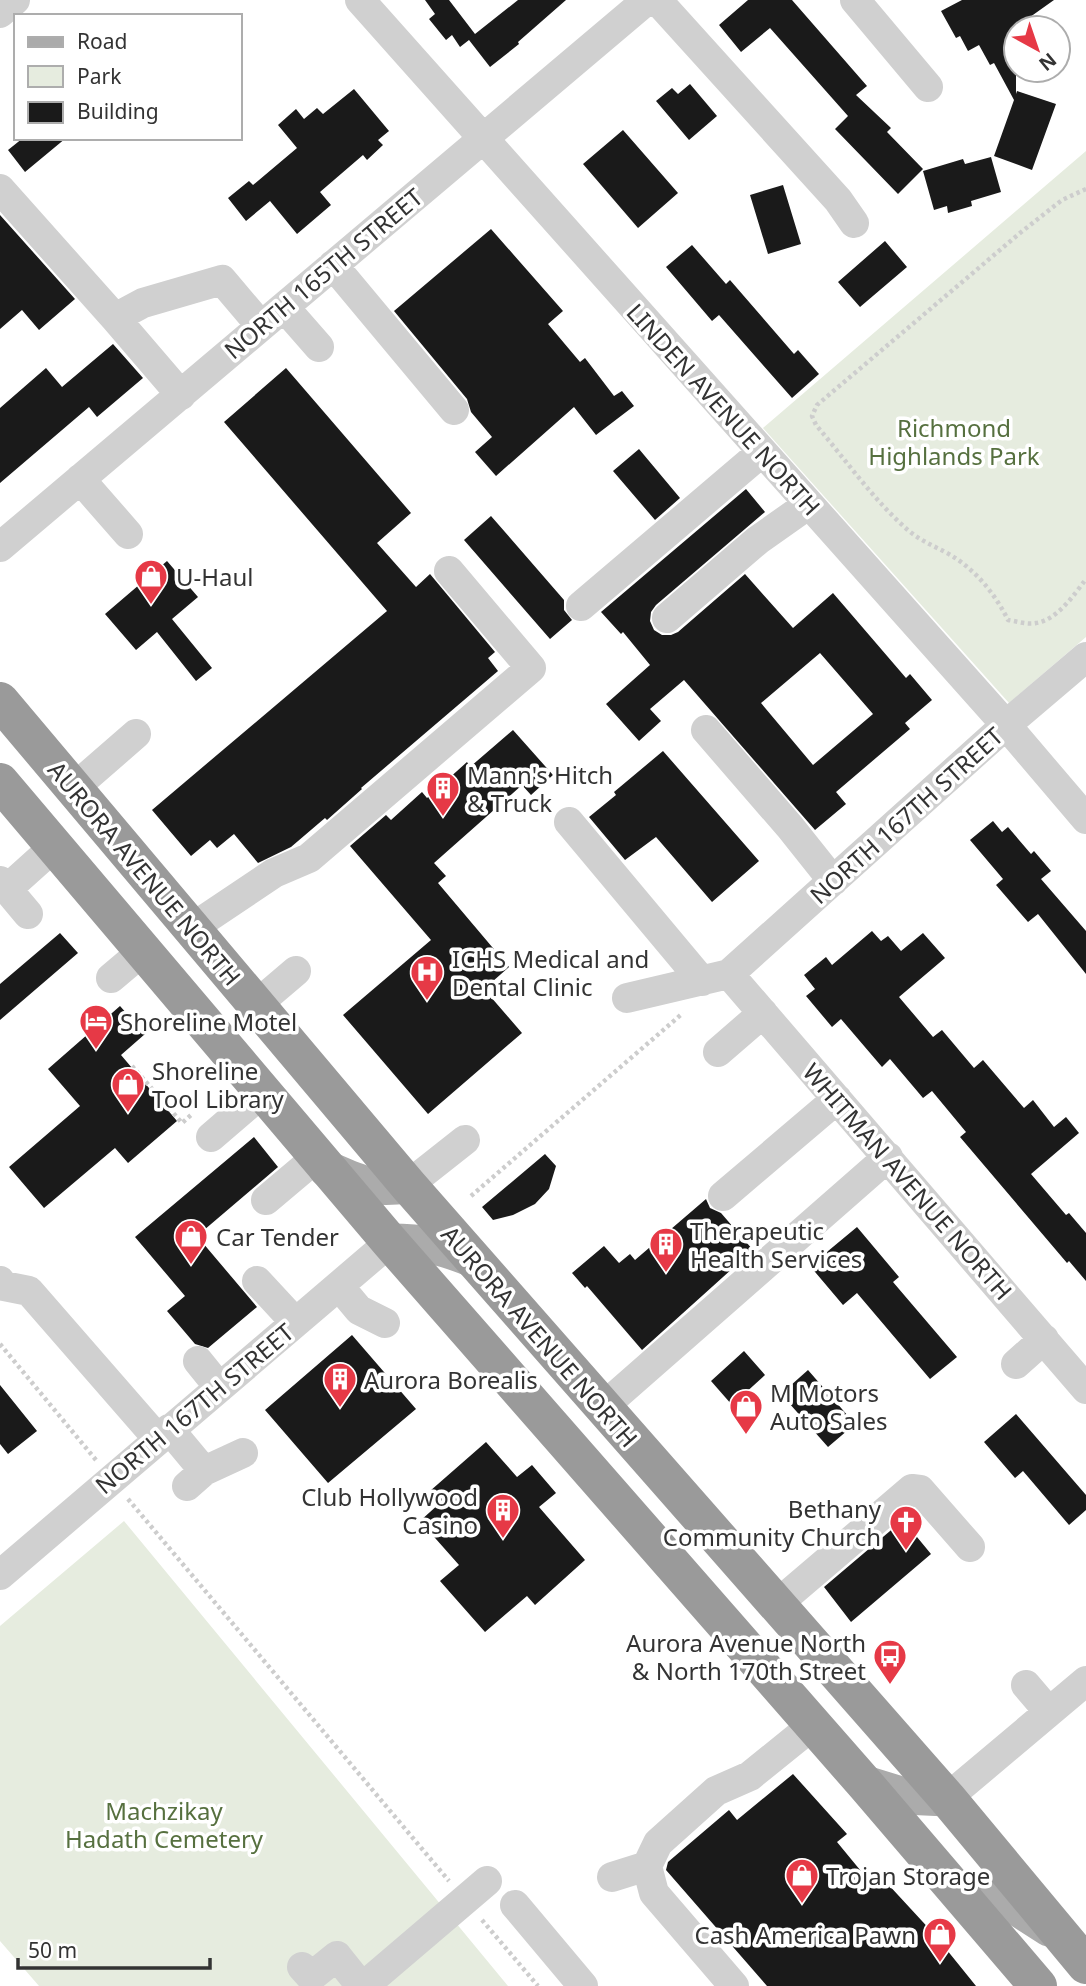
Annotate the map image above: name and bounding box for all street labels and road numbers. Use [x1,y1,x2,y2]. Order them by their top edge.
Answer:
street label: NORTH 165TH STREET [217,180,430,366]
street label: LINDEN AVENUE NORTH [620,296,828,522]
street label: NORTH 167TH STREET [802,719,1010,911]
street label: AURORA AVENUE NORTH [41,754,249,992]
street label: WHITMAN AVENUE NORTH [796,1056,1020,1306]
street label: AURORA AVENUE NORTH [435,1218,645,1454]
street label: NORTH 167TH STREET [88,1315,301,1501]

